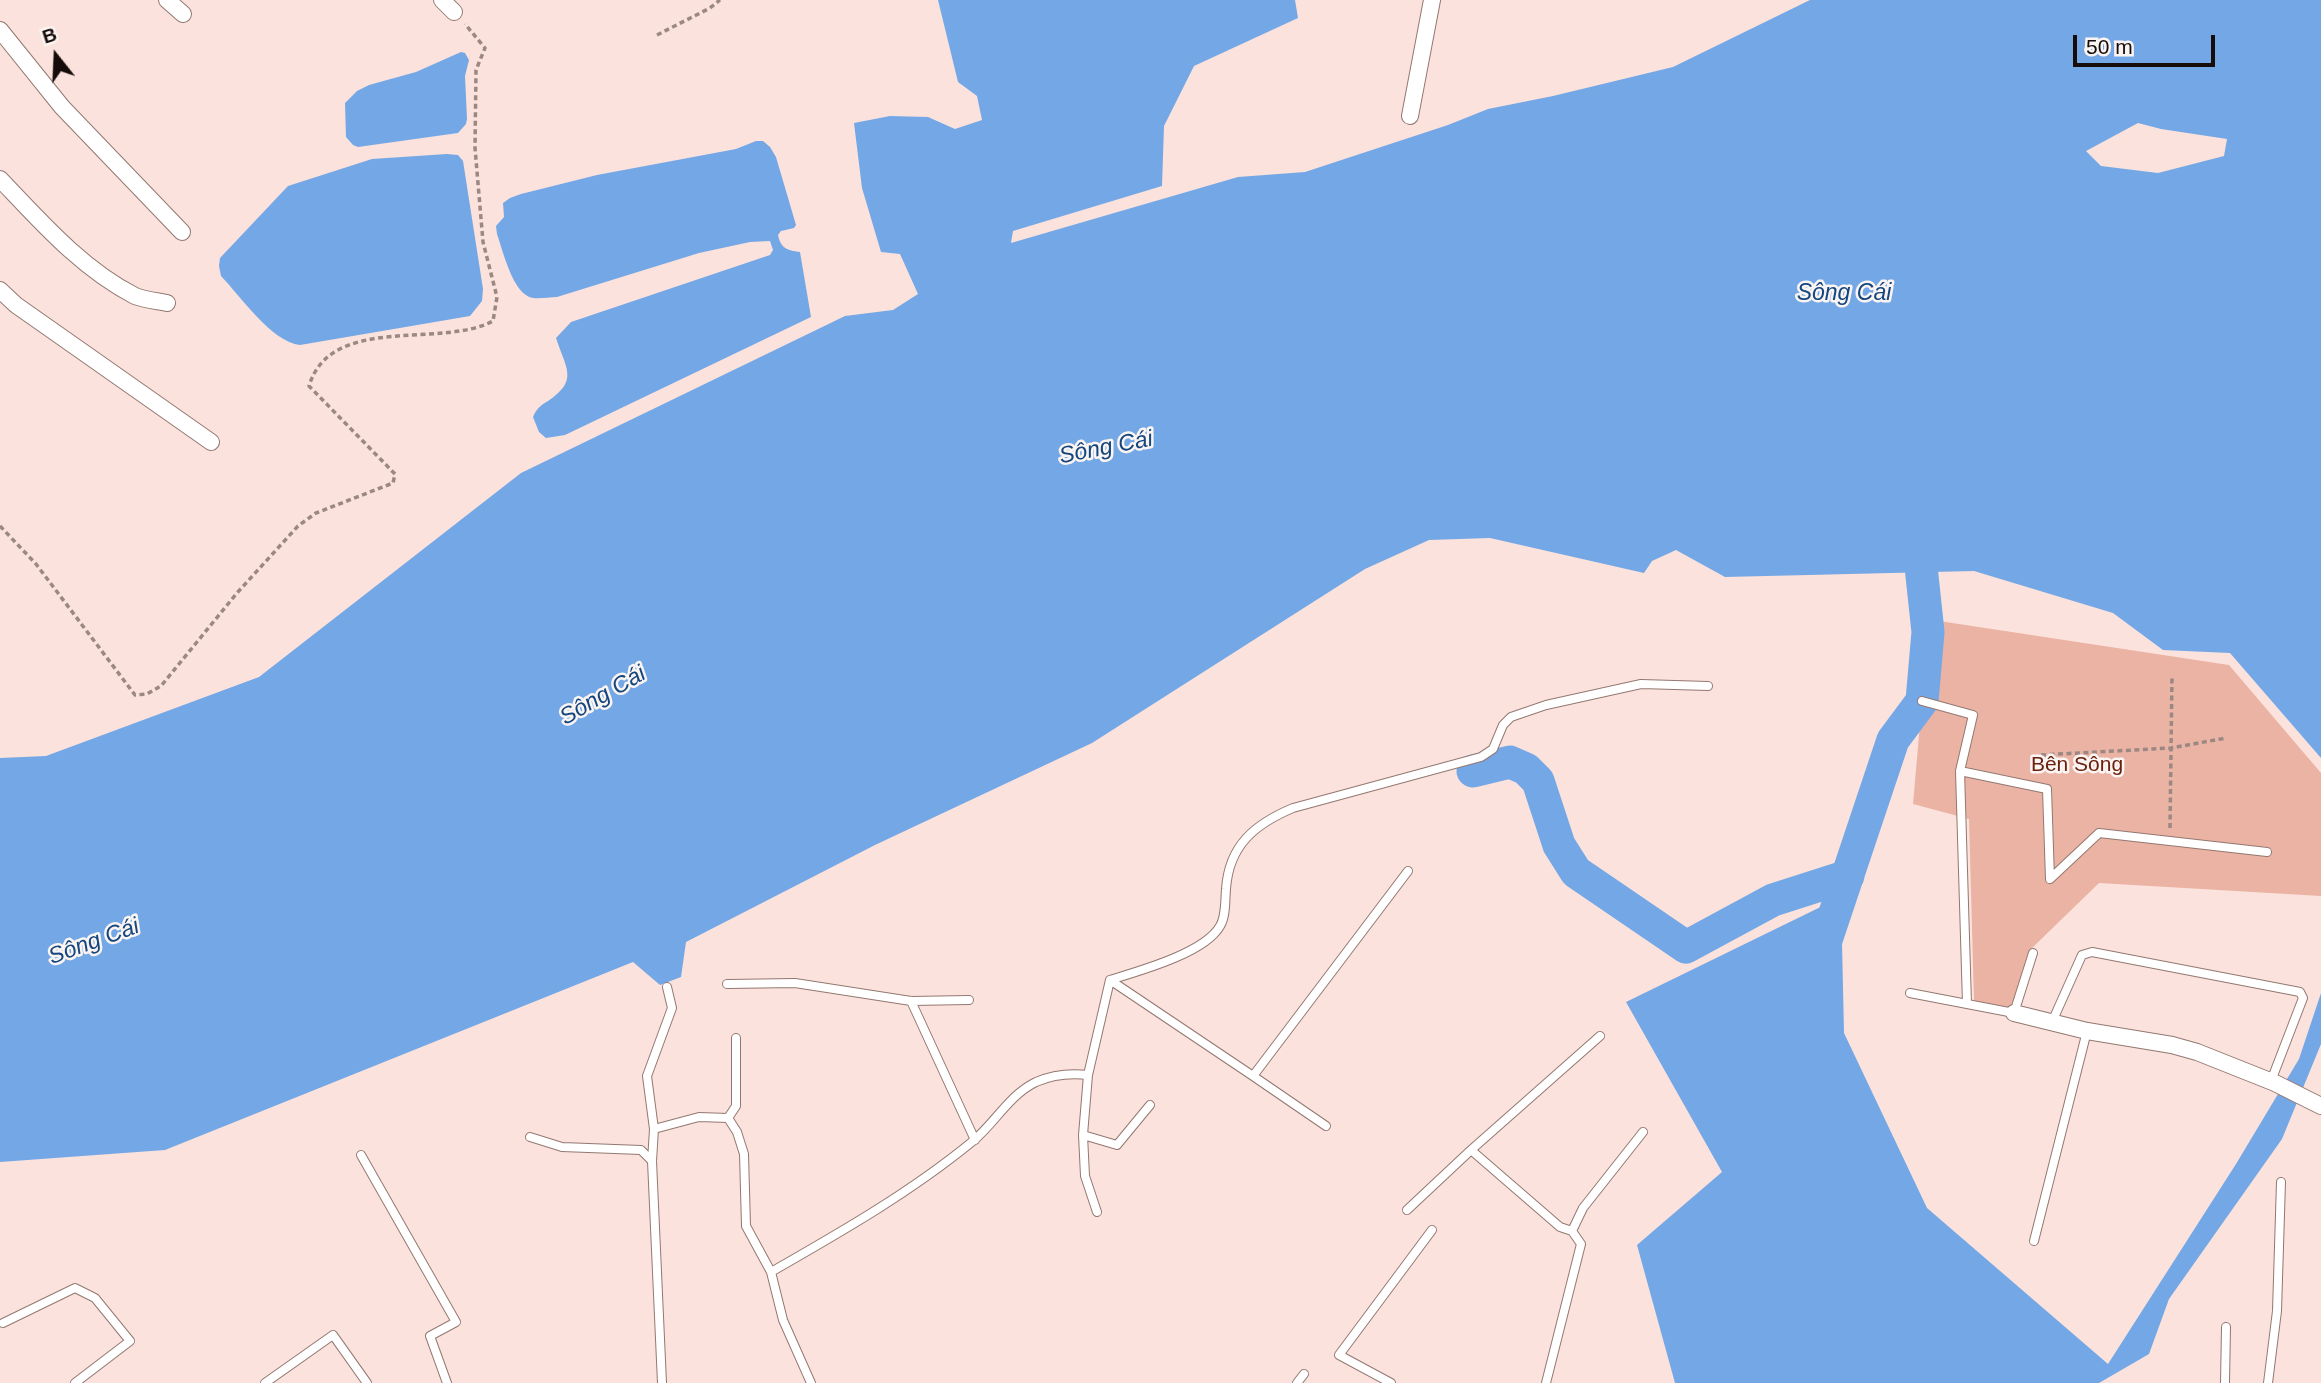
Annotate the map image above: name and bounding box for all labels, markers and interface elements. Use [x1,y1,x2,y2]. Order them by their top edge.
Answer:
north arrow [21,21,91,91]
scale bar [2076,21,2218,65]
text: B [40,23,59,48]
text: 50 m [2086,35,2133,58]
water label: Sông Cái [1797,280,1891,308]
water label: Sông Cái [1057,425,1155,471]
water label: Sông Cái [555,660,651,732]
park label: Bên Sông [2031,752,2123,778]
water label: Sông Cái [45,913,143,971]

